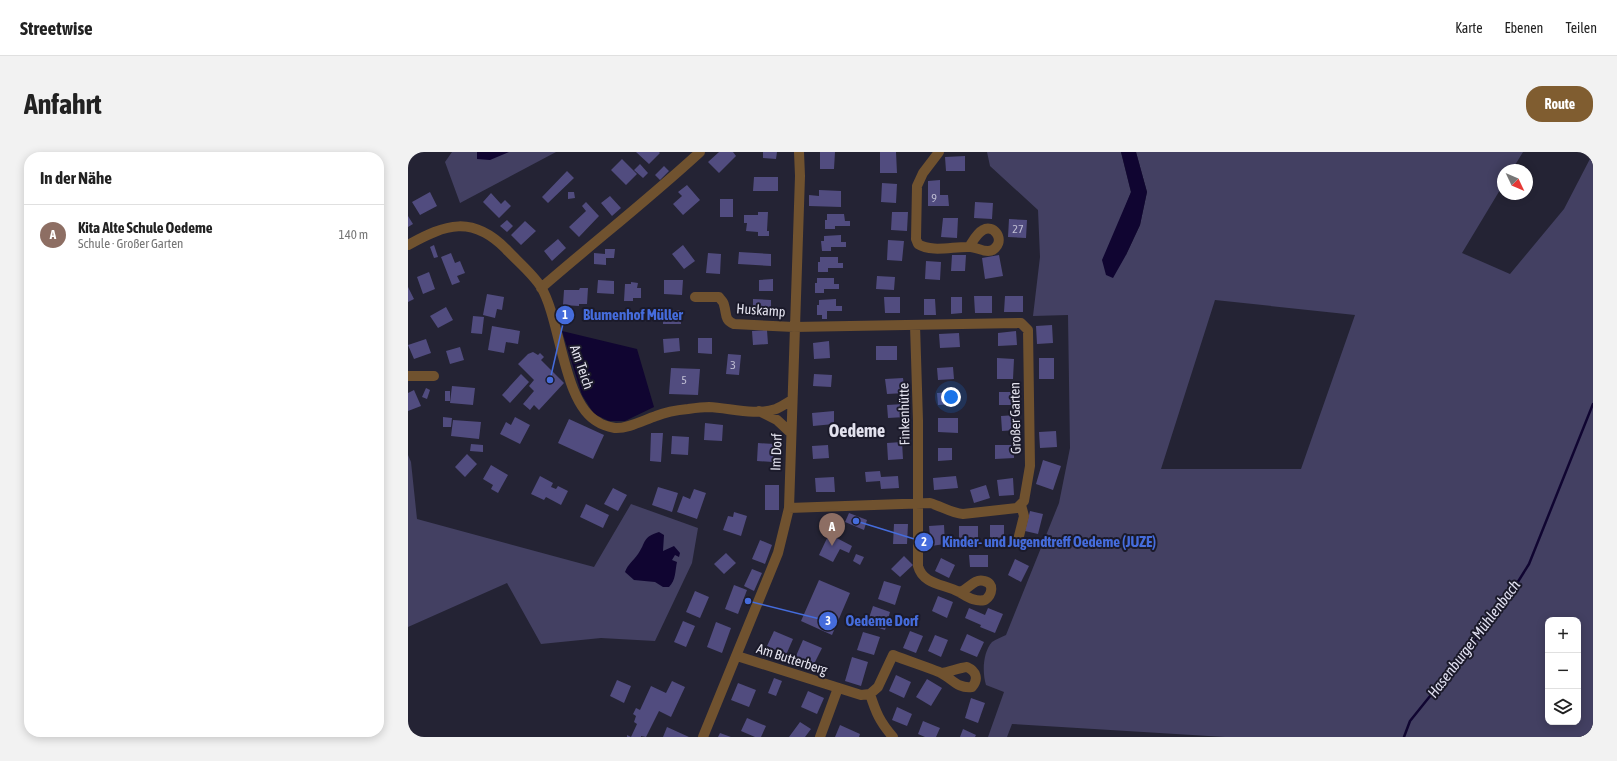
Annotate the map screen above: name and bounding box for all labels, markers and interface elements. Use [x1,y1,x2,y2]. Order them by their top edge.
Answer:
text: Streetwise [20,17,93,39]
text: Karte [1455,20,1482,36]
text: Ebenen [1504,20,1543,36]
text: Teilen [1565,20,1597,36]
button: Route [1526,86,1593,122]
text: Anfahrt [24,88,102,120]
north arrow [1497,164,1533,200]
text: In der Nähe [40,168,112,188]
house number: 9 [931,191,937,205]
text: Kita Alte Schule Oedeme [78,219,213,236]
house number: 27 [1012,222,1024,236]
text: A [50,227,56,242]
text: 140 m [339,227,368,242]
text: Schule · Großer Garten [78,236,183,251]
street label: Huskamp [736,300,786,320]
callout: Blumenhof Müller [555,301,691,328]
text: Blumenhof Müller [583,306,684,323]
text: 1 [562,308,568,322]
street label: Am Teich [567,343,597,391]
house number: 3 [730,358,736,372]
house number: 5 [681,373,687,387]
street label: Großer Garten [1006,382,1024,454]
street label: Finkenhütte [895,383,913,445]
your location [941,387,961,407]
district label: Oedeme [829,420,885,441]
street label: Im Dorf [767,433,785,471]
pin: A [819,513,845,546]
callout: Kinder- und Jugendtreff Oedeme (JUZE) [914,528,1164,555]
text: Kinder- und Jugendtreff Oedeme (JUZE) [942,533,1156,550]
text: 2 [921,535,927,549]
water label: Hasenburger Mühlenbach [1424,577,1523,701]
callout: Oedeme Dorf [818,608,927,635]
text: Oedeme Dorf [846,612,919,629]
text: 3 [825,614,831,628]
map controls [1545,617,1581,725]
button: + [1545,617,1581,653]
street label: Am Butterberg [755,640,829,678]
button: − [1545,653,1581,689]
button: layers [1545,689,1581,725]

